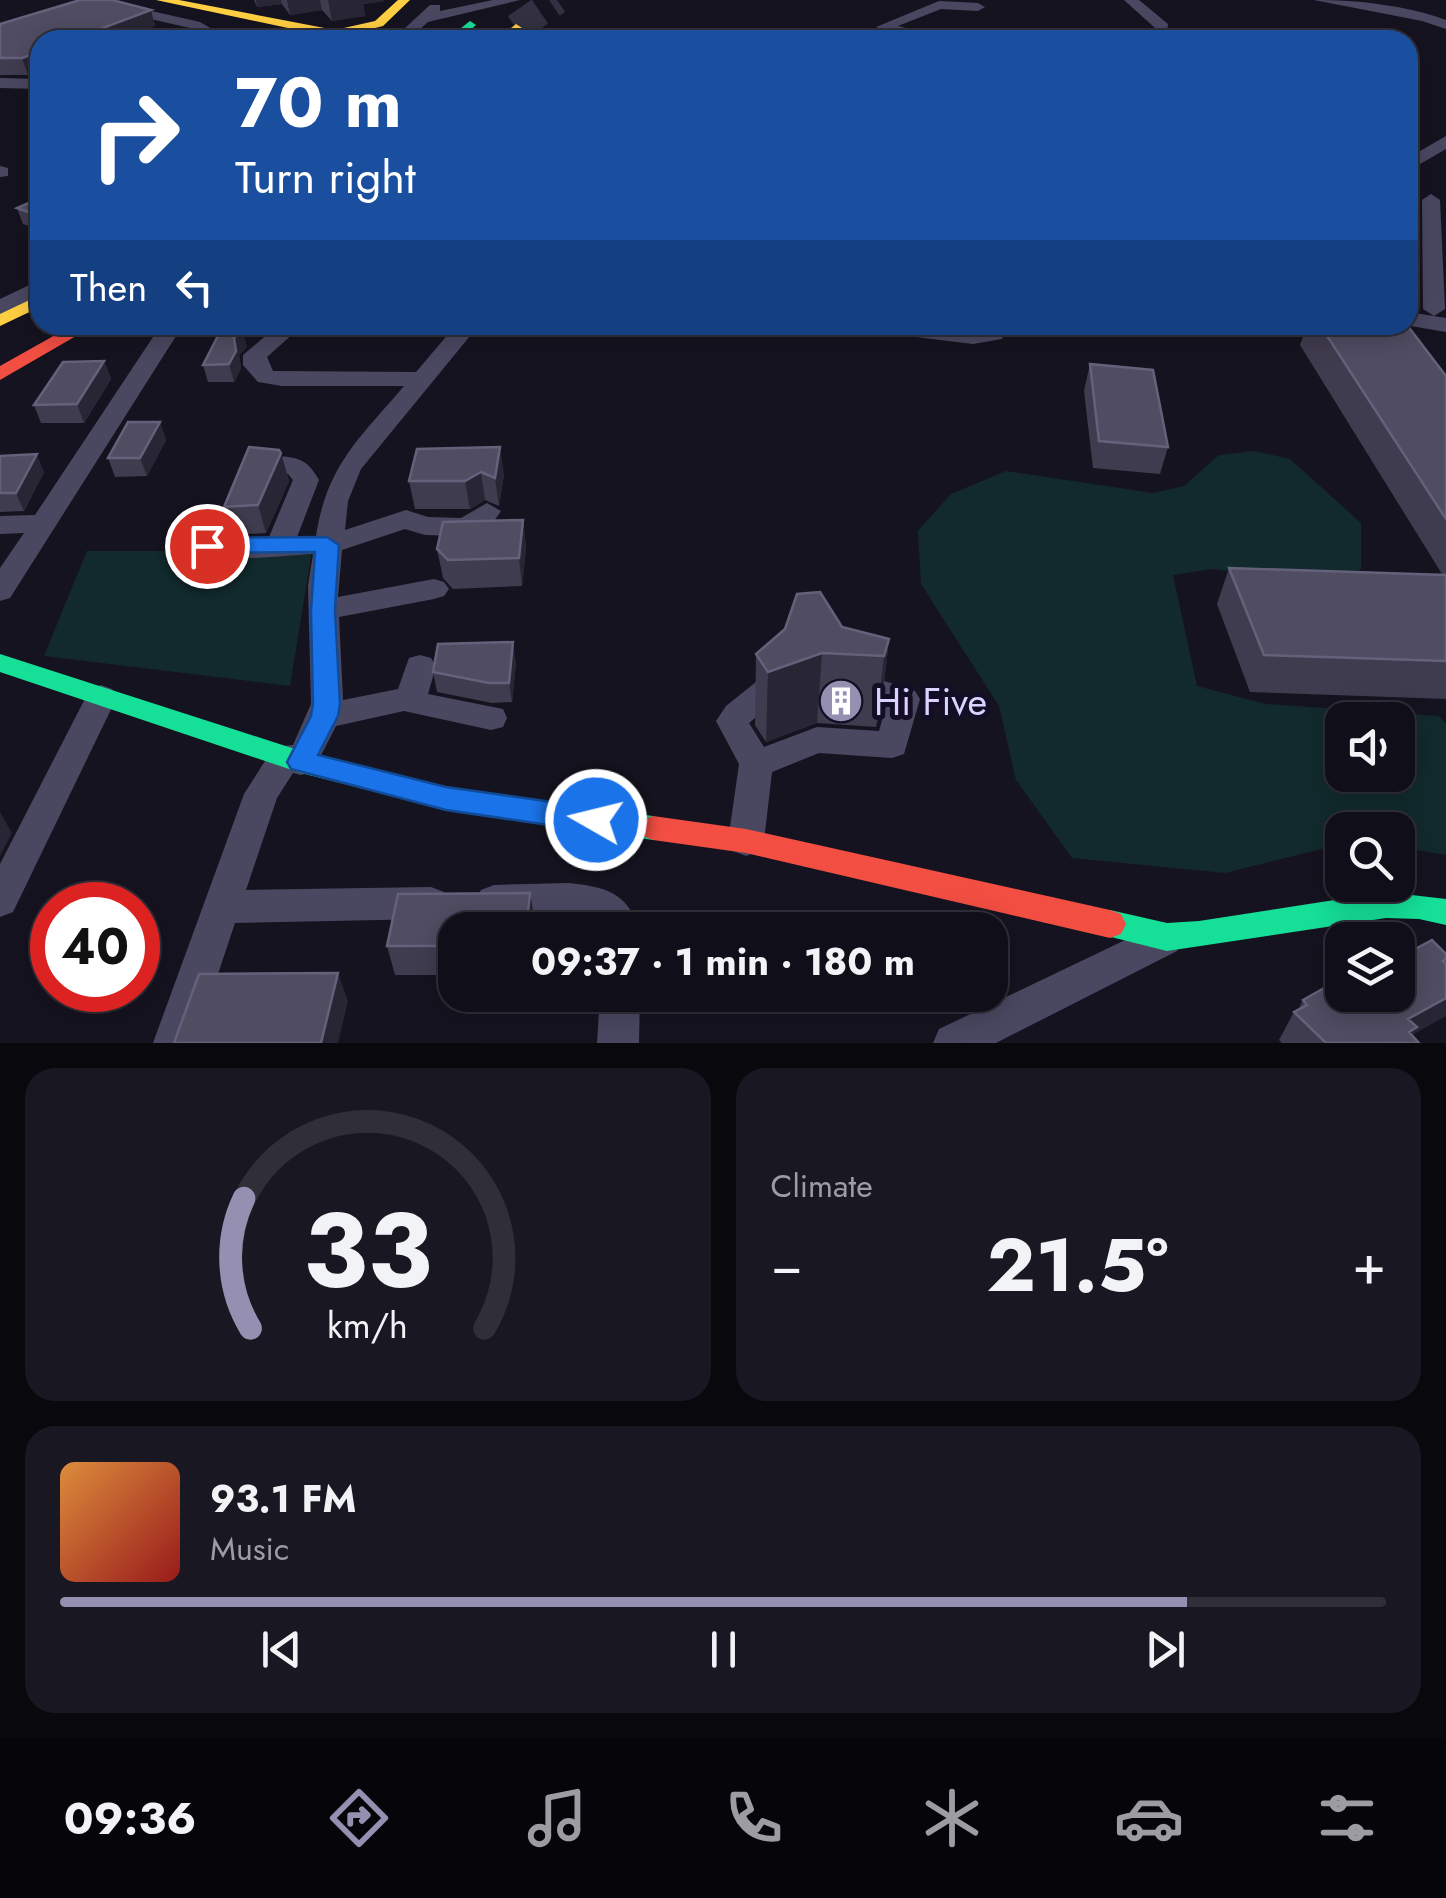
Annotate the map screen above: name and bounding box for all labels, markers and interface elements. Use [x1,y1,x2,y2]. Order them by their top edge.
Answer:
text: 70 m [235,52,402,153]
icon: right [70,70,200,200]
text: Turn right [235,145,416,210]
text: Then [70,260,147,315]
icon: left [167,260,222,315]
pin [165,504,250,589]
icon: arrive [180,519,235,574]
place label: Hi Five [874,674,987,729]
building icon: Hi Five [818,678,864,724]
map controls [1325,702,1415,1012]
button: sound [1325,702,1415,792]
position arrow [544,768,648,872]
button: search [1325,812,1415,902]
speed limit sign: 40 [30,882,160,1012]
button: layers [1325,922,1415,1012]
text: 09:37 · 1 min · 180 m [531,934,915,989]
text: Climate [771,1163,873,1209]
text: 33 [303,1175,432,1325]
text: 21.5° [986,1211,1169,1319]
text: − [771,1225,803,1305]
text: + [1352,1225,1386,1305]
text: km/h [327,1300,408,1351]
text: 93.1 FM [210,1471,356,1526]
text: Music [210,1526,289,1572]
icon: previous [254,1622,309,1677]
icon: pause [696,1622,751,1677]
icon: next [1138,1622,1193,1677]
icon: directions [324,1783,394,1853]
icon: music [522,1783,592,1853]
icon: phone [719,1783,789,1853]
icon: climate [917,1783,987,1853]
icon: car [1114,1783,1184,1853]
icon: filters [1312,1783,1382,1853]
text: 09:36 [64,1786,196,1851]

